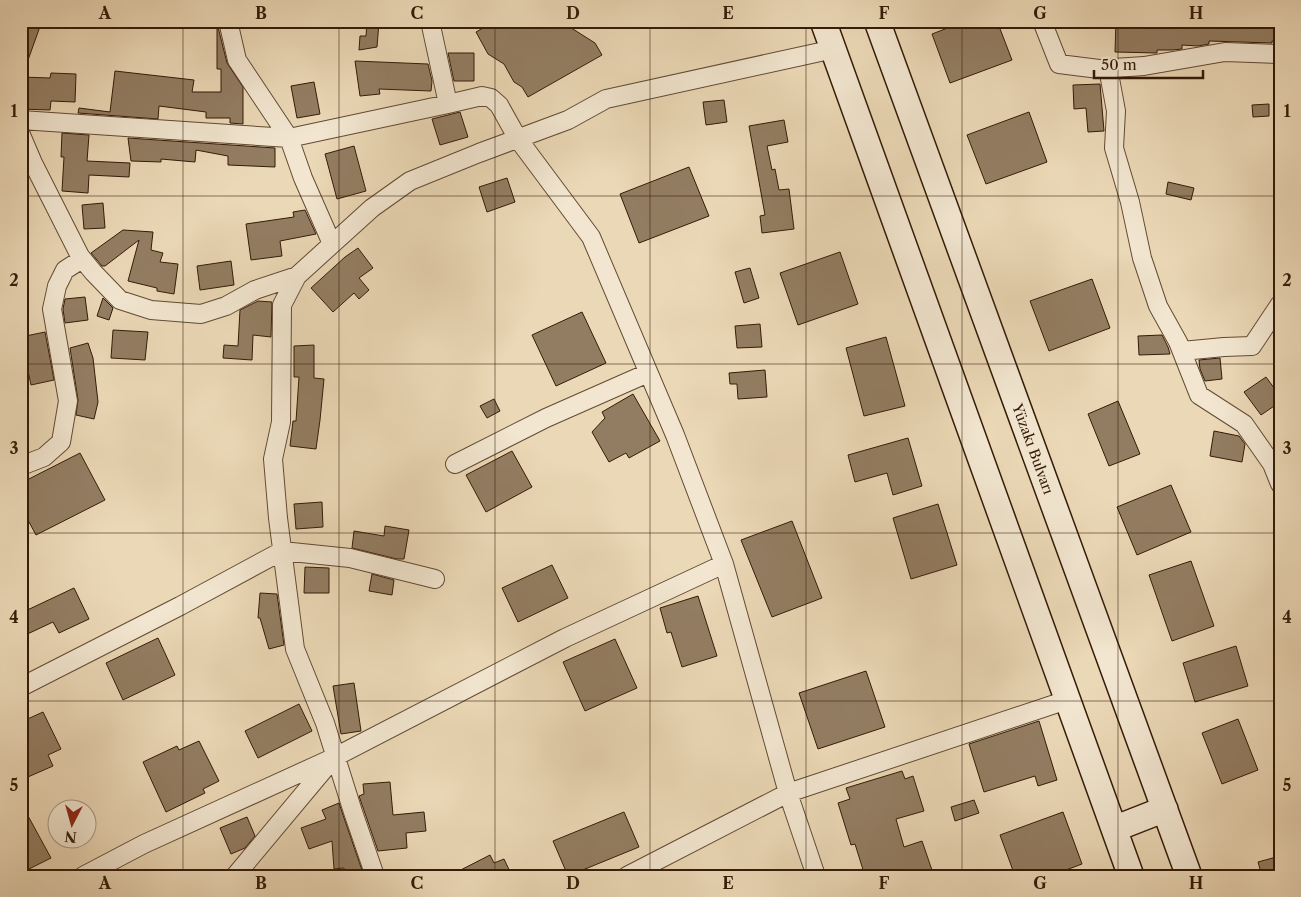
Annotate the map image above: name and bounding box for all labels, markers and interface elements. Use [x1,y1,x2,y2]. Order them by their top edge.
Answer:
text: A [98,3,112,23]
text: B [255,3,267,23]
text: C [411,3,423,23]
text: D [566,3,580,23]
text: E [722,3,734,23]
text: F [879,3,890,23]
text: G [1033,3,1047,23]
text: H [1189,3,1203,23]
scale bar [1094,48,1202,80]
text: 50 m [1101,55,1137,74]
text: 1 [10,101,18,121]
text: 1 [1283,101,1291,121]
text: 2 [9,270,19,290]
text: 2 [1282,270,1292,290]
street label: Yüzakı Bulvarı [1008,400,1058,497]
text: 3 [9,438,19,458]
text: 3 [1282,438,1292,458]
text: 4 [9,607,19,627]
text: 4 [1282,607,1292,627]
text: 5 [10,775,19,795]
text: 5 [1283,775,1292,795]
north arrow [48,800,98,850]
text: N [64,827,78,847]
text: A [98,873,112,893]
text: B [255,873,267,893]
text: C [411,873,423,893]
text: D [566,873,580,893]
text: E [722,873,734,893]
text: F [879,873,890,893]
text: G [1033,873,1047,893]
text: H [1189,873,1203,893]

